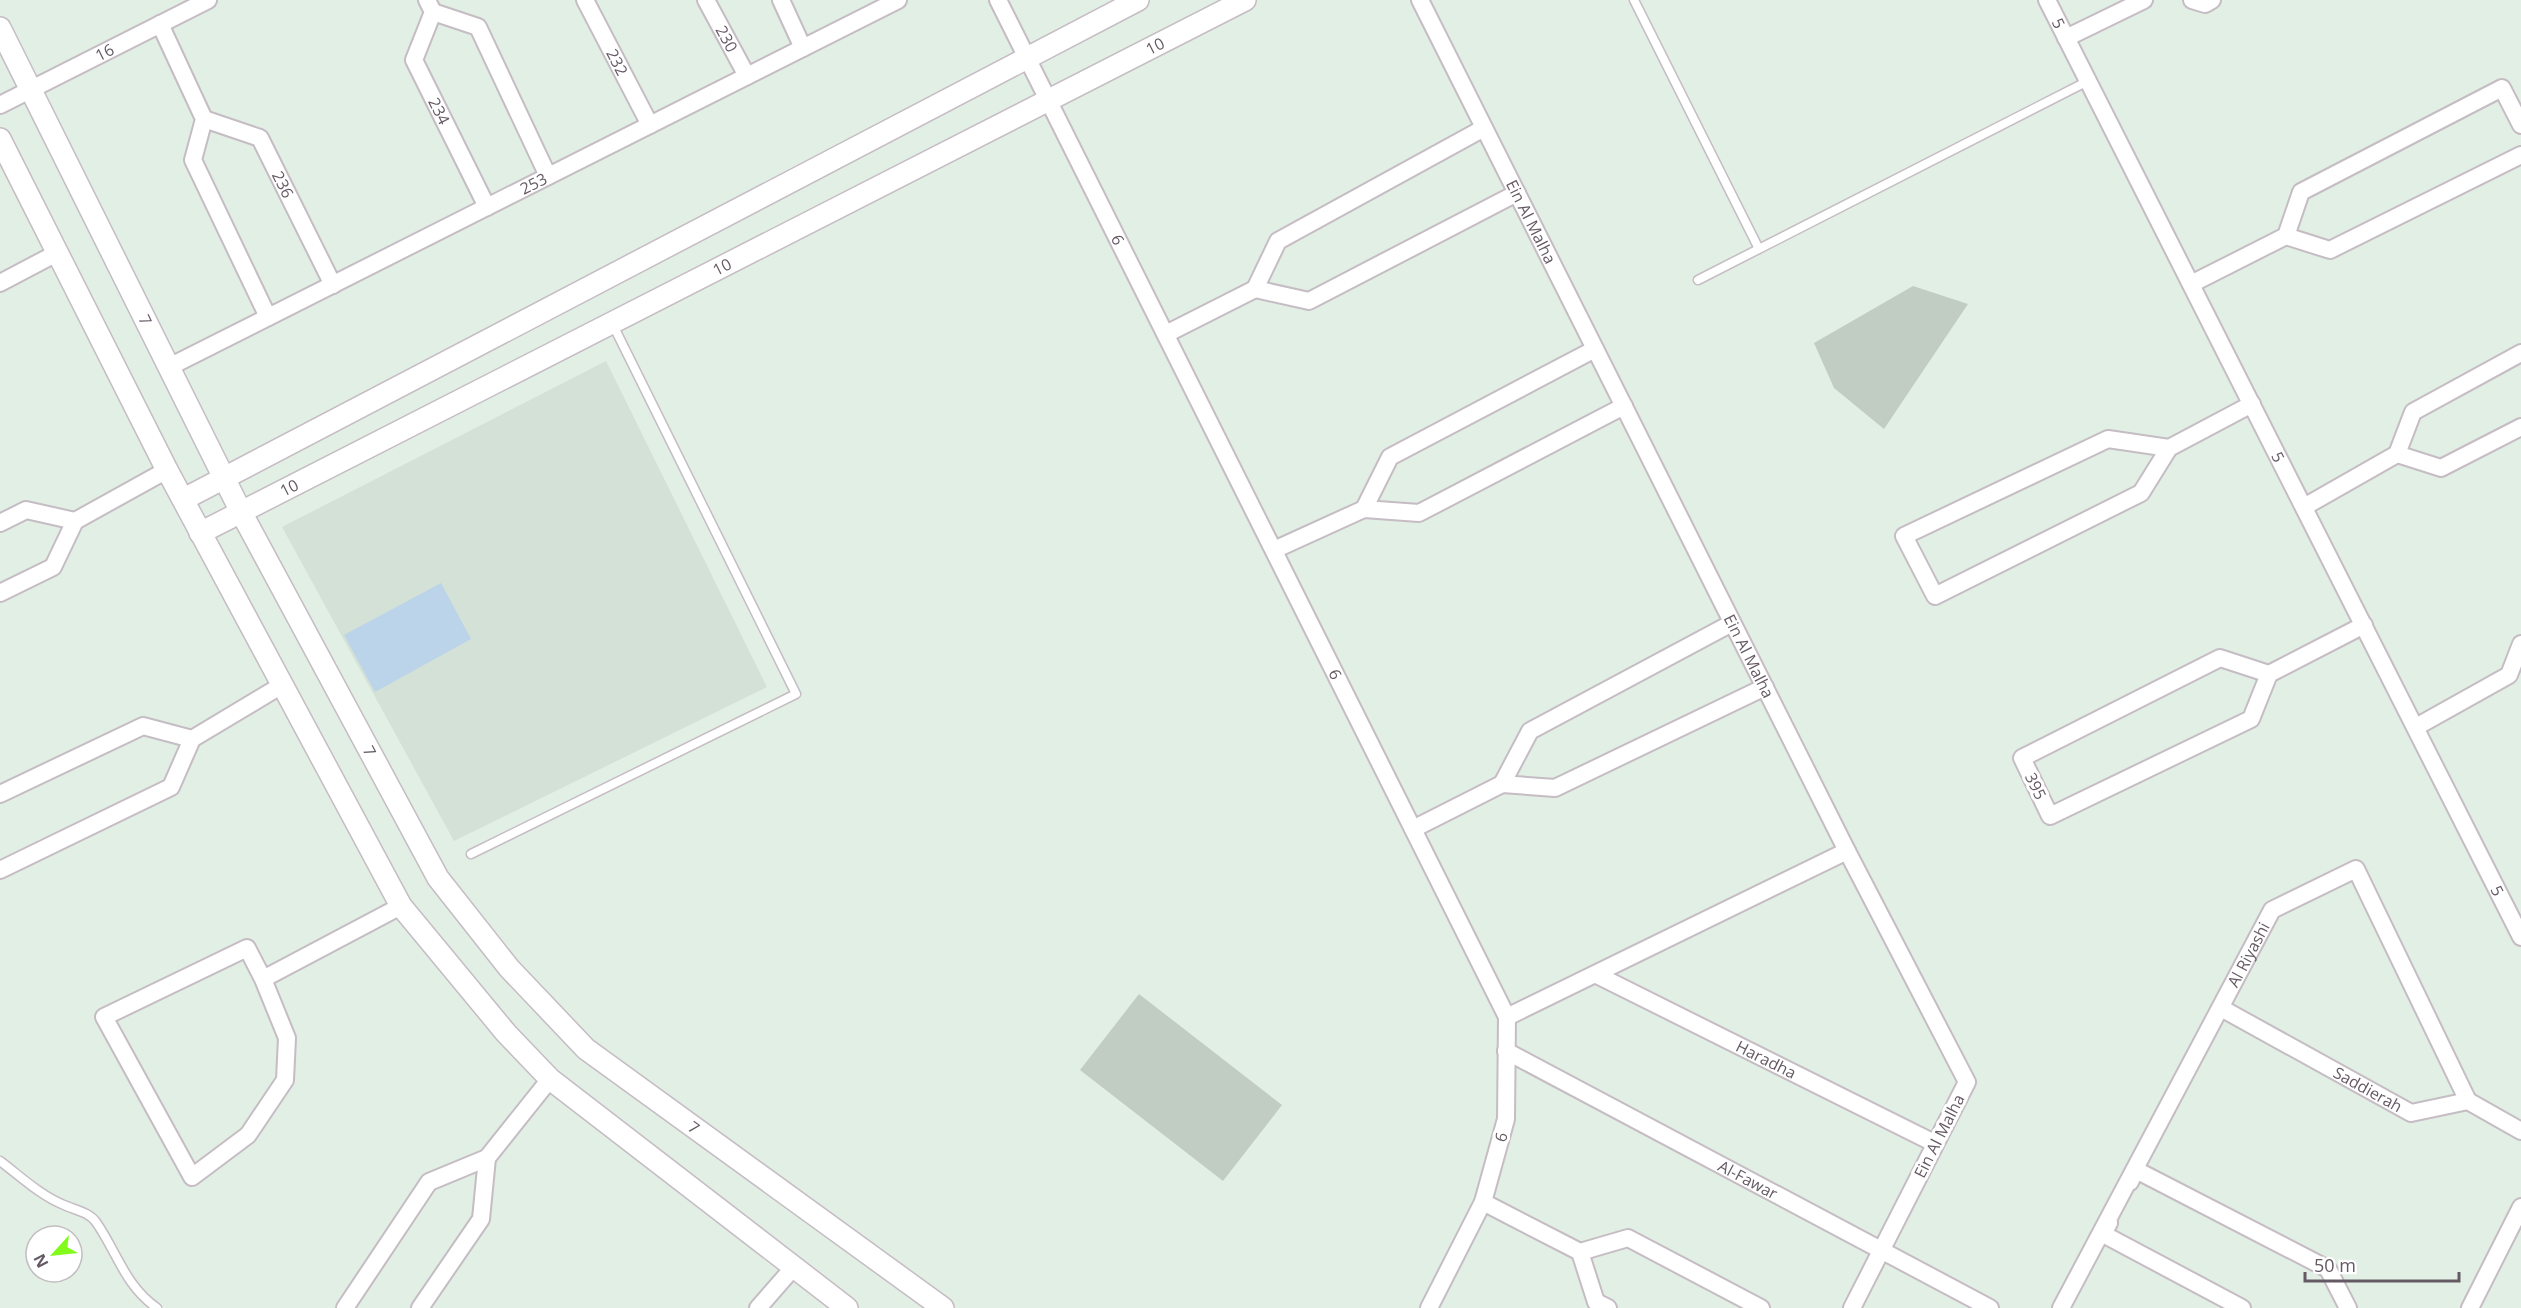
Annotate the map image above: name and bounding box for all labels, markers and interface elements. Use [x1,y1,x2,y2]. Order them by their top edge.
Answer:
street label: 5 [2047,14,2071,32]
street label: 230 [711,21,743,56]
street label: 10 [1142,32,1168,60]
street label: 16 [91,38,118,66]
street label: 232 [601,45,633,79]
street label: 234 [423,94,455,128]
street label: 236 [267,167,299,202]
street label: 253 [516,168,551,200]
street label: Ein Al Malha [1501,176,1562,267]
street label: 6 [1106,231,1130,249]
street label: 10 [709,253,735,281]
street label: 7 [133,311,157,329]
street label: 5 [2266,448,2290,466]
street label: 10 [276,474,302,502]
street label: Ein Al Malha [1719,610,1779,702]
street label: 6 [1324,665,1347,683]
street label: 7 [358,742,381,760]
street label: 395 [2020,769,2052,803]
street label: 5 [2486,881,2509,900]
street label: Al Riyashi [2222,918,2275,991]
street label: Haradha [1732,1035,1800,1084]
street label: Saddierah [2330,1061,2406,1117]
street label: Ein Al Malha [1908,1090,1970,1182]
street label: 7 [684,1116,704,1139]
street label: 6 [1489,1130,1513,1144]
street label: Al-Fawar [1714,1155,1782,1205]
north arrow [24,1224,84,1284]
scale bar [2305,1245,2460,1283]
text: N [28,1250,53,1272]
text: 50 m [2314,1253,2356,1277]

